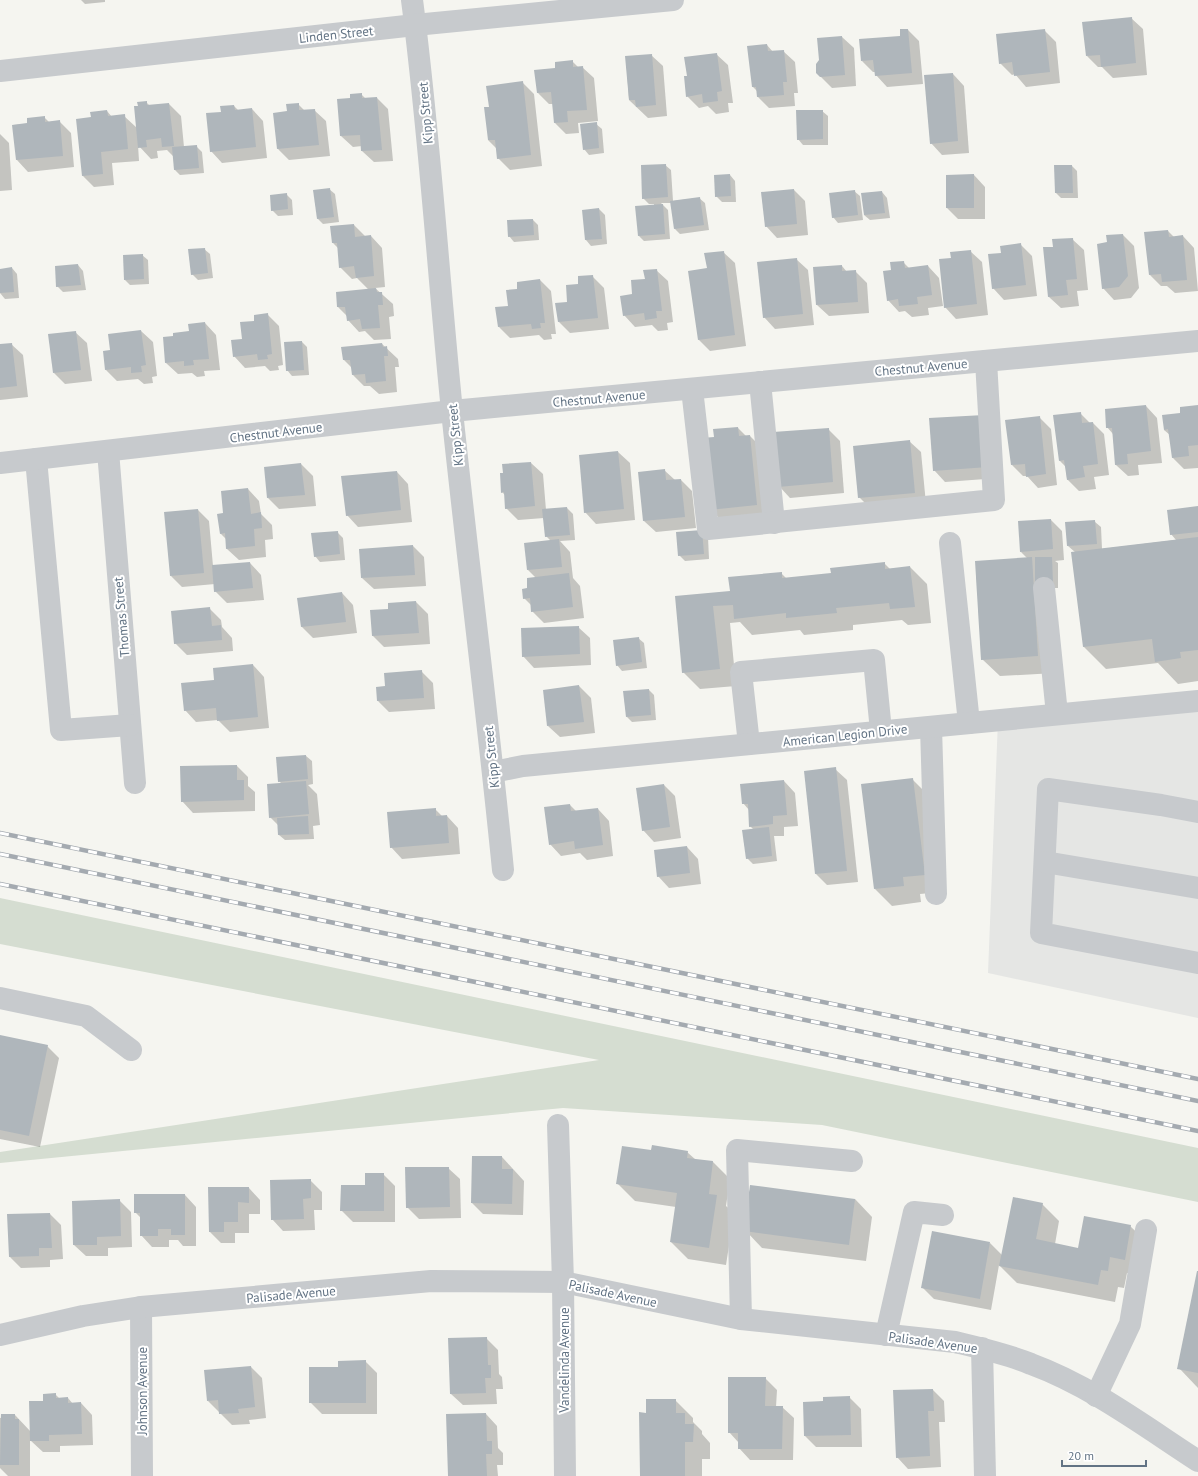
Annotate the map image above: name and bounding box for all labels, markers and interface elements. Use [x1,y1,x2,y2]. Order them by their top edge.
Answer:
street label: Linden Street [298,22,375,47]
street label: Kipp Street [414,81,437,145]
street label: Chestnut Avenue [874,355,968,380]
street label: Chestnut Avenue [552,386,646,411]
street label: Kipp Street [444,403,467,467]
street label: Chestnut Avenue [229,418,323,447]
street label: Thomas Street [109,576,133,658]
street label: American Legion Drive [782,721,908,750]
street label: Kipp Street [480,725,503,789]
street label: Palisade Avenue [567,1276,659,1311]
street label: Palisade Avenue [246,1282,336,1307]
street label: Vandelinda Avenue [556,1307,573,1414]
street label: Palisade Avenue [887,1328,979,1357]
street label: Johnson Avenue [134,1347,151,1436]
scale bar [1062,1442,1146,1468]
text: 20 m [1068,1448,1094,1463]

